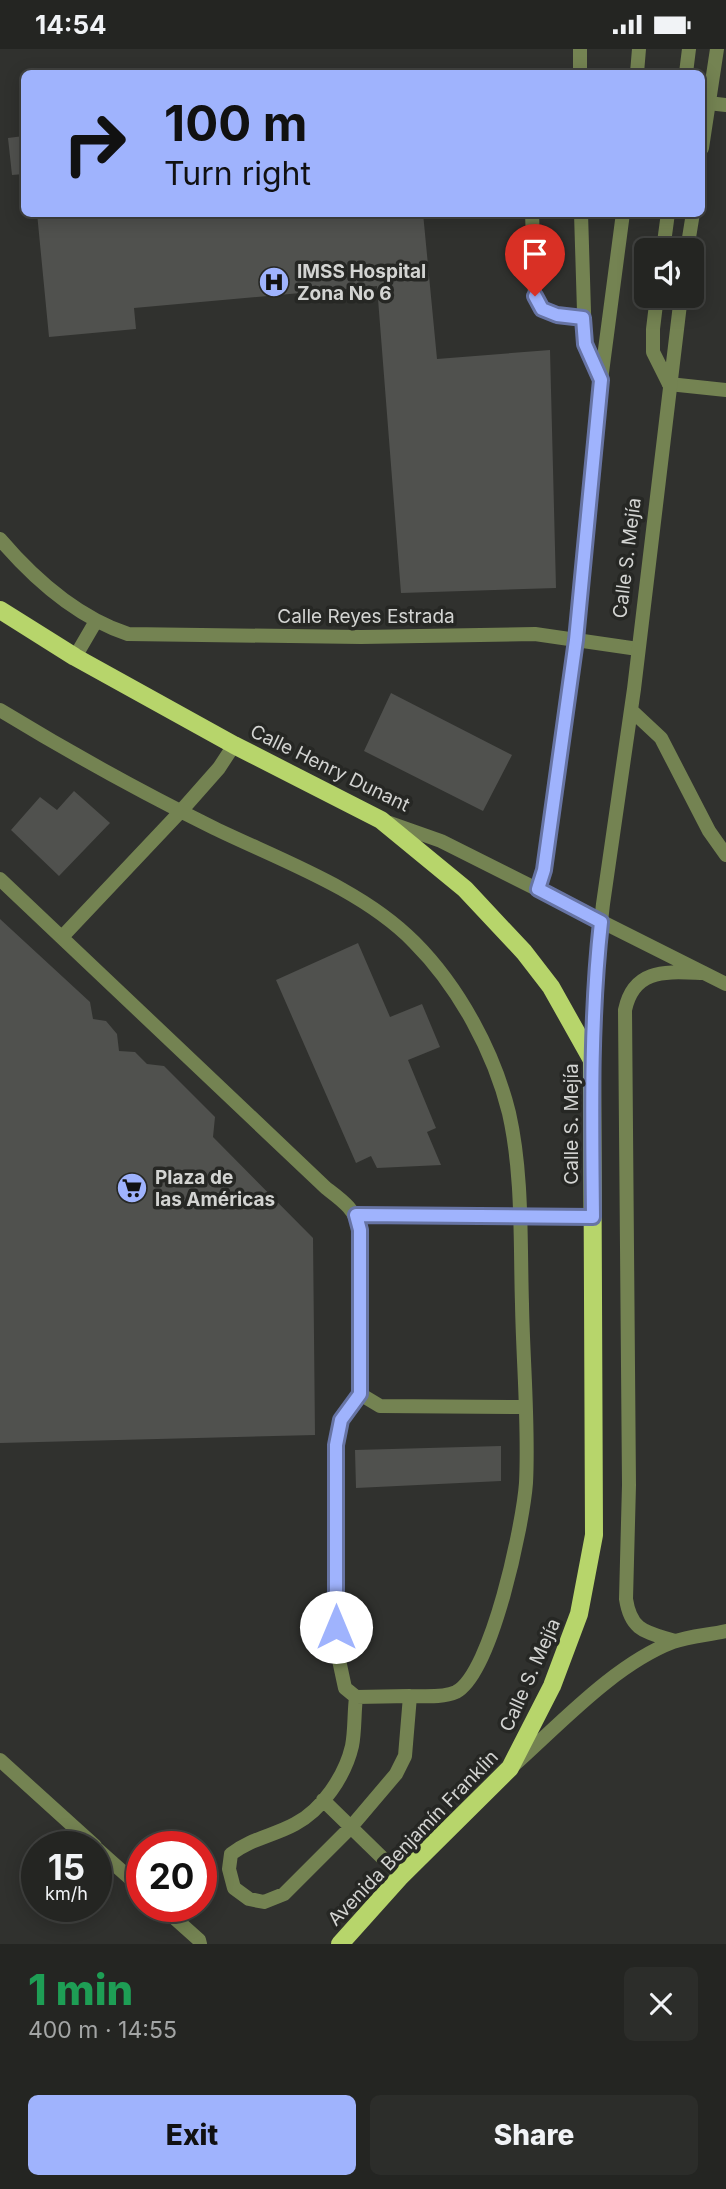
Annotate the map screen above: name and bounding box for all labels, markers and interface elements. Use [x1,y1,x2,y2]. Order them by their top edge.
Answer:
text: 14:54 [35,9,107,40]
text: 100 m [164,94,308,153]
icon: right [49,98,140,189]
text: Turn right [164,154,311,193]
pin [505,224,565,296]
icon: arrive [516,235,554,273]
map controls [634,238,704,308]
button: sound [634,238,704,308]
place label: IMSS Hospital Zona No 6 [297,260,426,305]
hospital icon: IMSS Hospital Zona No 6 [257,265,291,299]
street label: Calle S. Mejía [608,496,646,620]
street label: Calle Reyes Estrada [277,605,455,628]
street label: Calle Henry Dunant [247,719,413,817]
street label: Calle S. Mejía [560,1063,583,1185]
place label: Plaza de las Américas [155,1166,275,1211]
supermarket icon: Plaza de las Américas [115,1171,149,1205]
position arrow [299,1590,373,1664]
street label: Calle S. Mejía [495,1615,565,1735]
street label: Avenida Benjamín Franklin [323,1745,503,1931]
speed limit sign: 20 [126,1831,217,1922]
text: 15 [48,1846,85,1888]
text: km/h [45,1883,88,1904]
text: 1 min [28,1964,133,2015]
button: close [624,1967,698,2041]
text: 400 m · 14:55 [28,2016,177,2044]
button: Exit [28,2095,356,2175]
button: Share [370,2095,698,2175]

